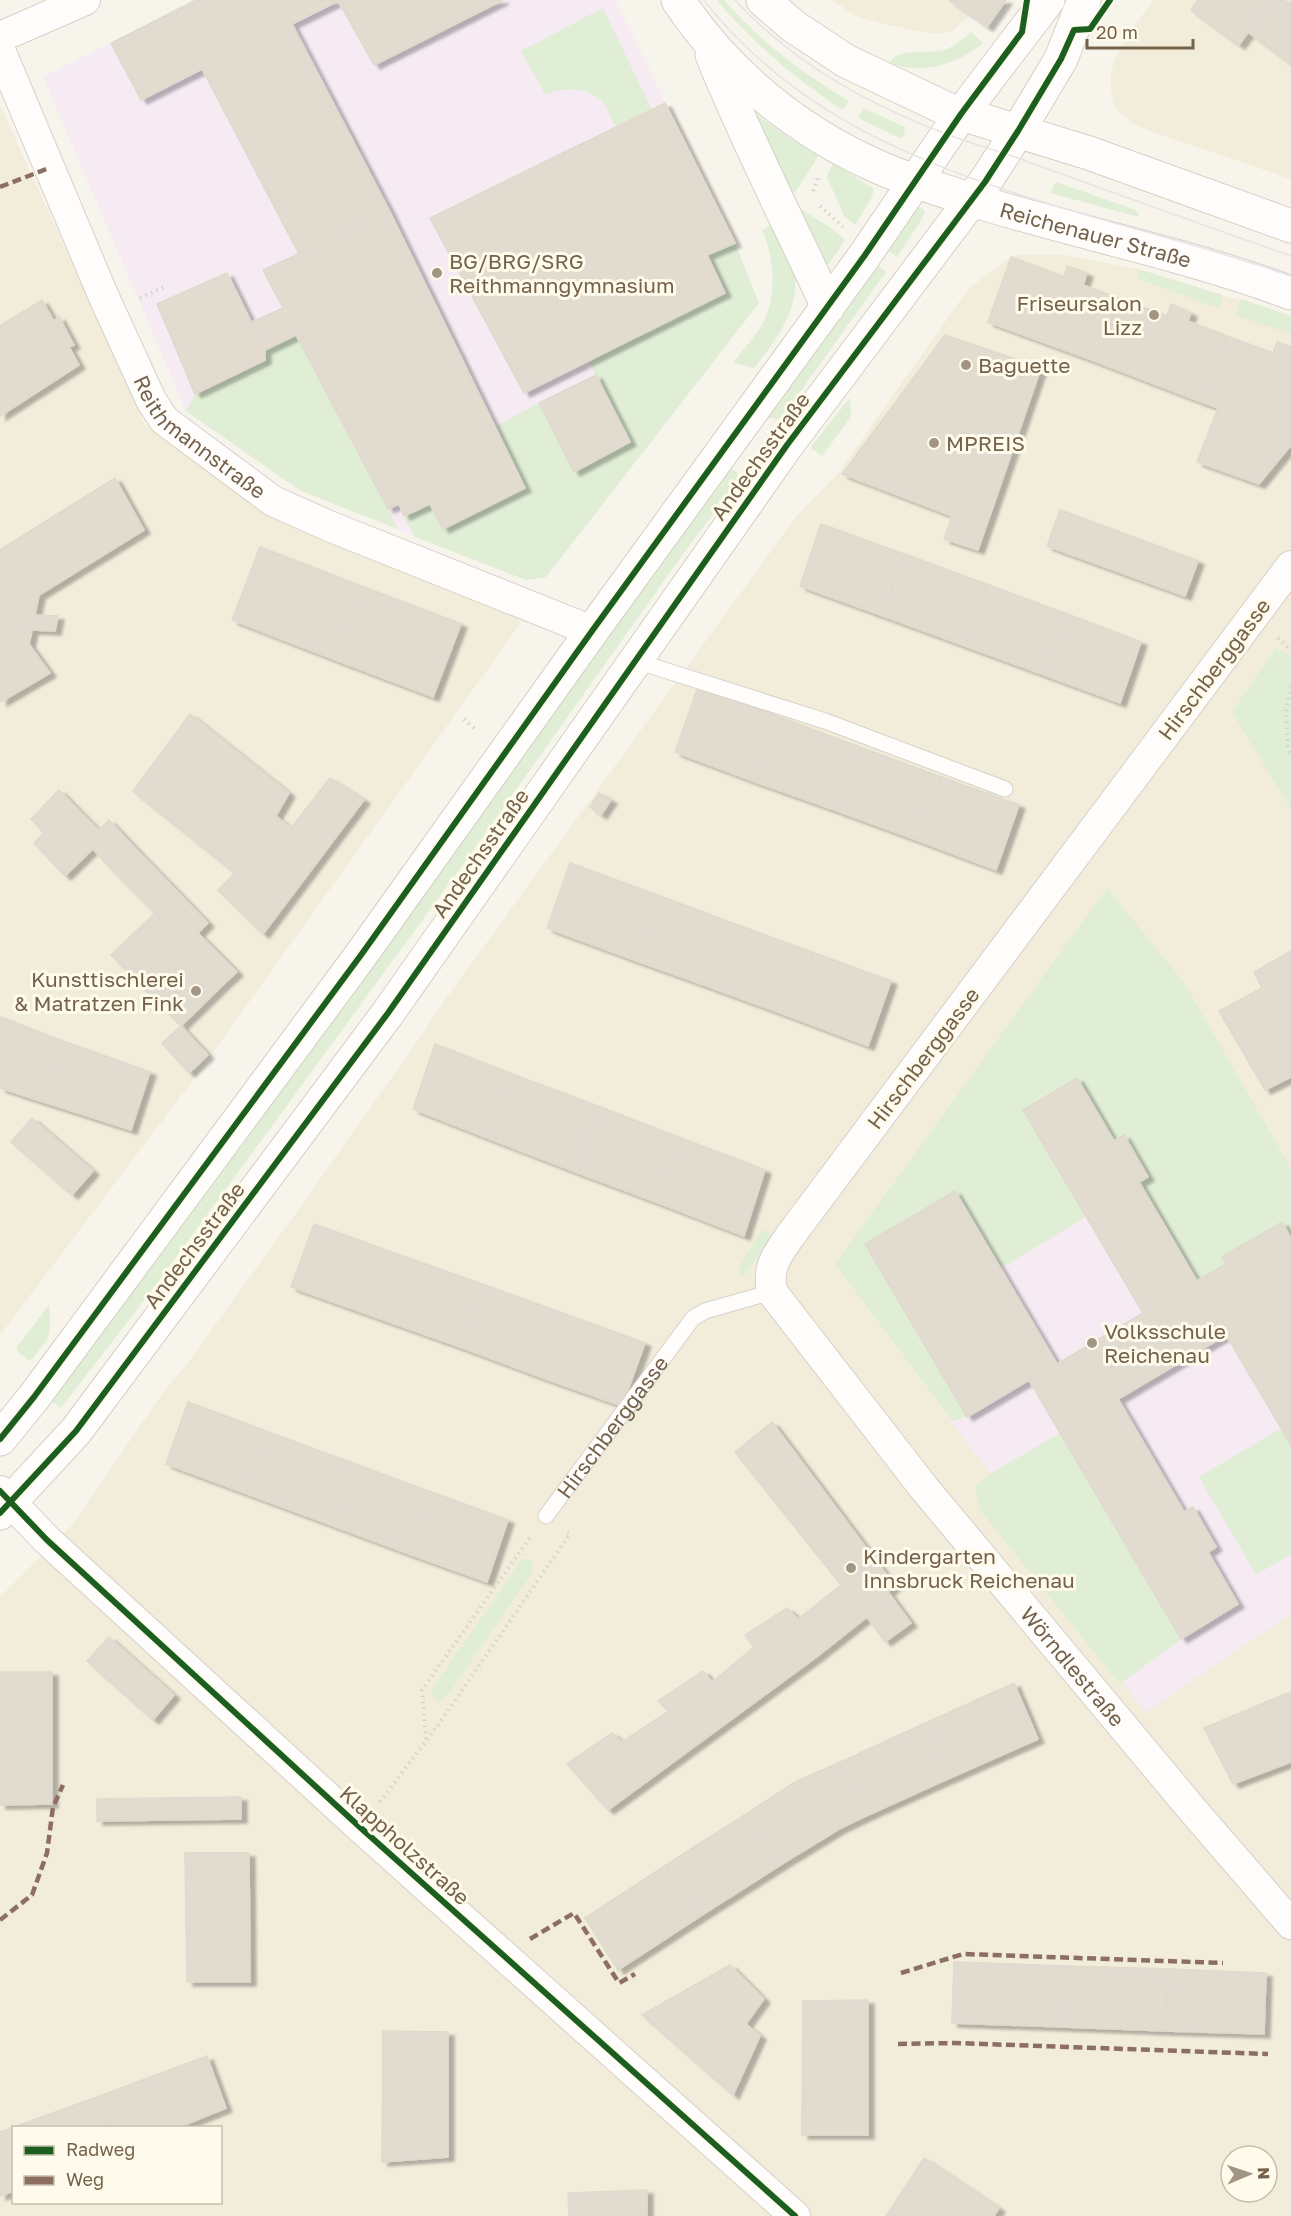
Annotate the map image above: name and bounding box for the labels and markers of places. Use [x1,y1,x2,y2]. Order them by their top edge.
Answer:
place label: BG/BRG/SRG Reithmanngymnasium [449,248,675,298]
marker: BG/BRG/SRG Reithmanngymnasium [430,266,444,280]
place label: Friseursalon Lizz [1016,290,1142,340]
marker: Friseursalon Lizz [1147,308,1161,322]
place label: Baguette [978,352,1071,378]
marker: Baguette [959,358,973,372]
place label: MPREIS [946,430,1025,456]
marker: MPREIS [927,436,941,450]
place label: Kunsttischlerei & Matratzen Fink [14,966,184,1016]
marker: Kunsttischlerei & Matratzen Fink [189,984,203,998]
place label: Volksschule Reichenau [1104,1318,1226,1368]
marker: Volksschule Reichenau [1085,1336,1099,1350]
place label: Kindergarten Innsbruck Reichenau [863,1543,1075,1593]
marker: Kindergarten Innsbruck Reichenau [844,1561,858,1575]

